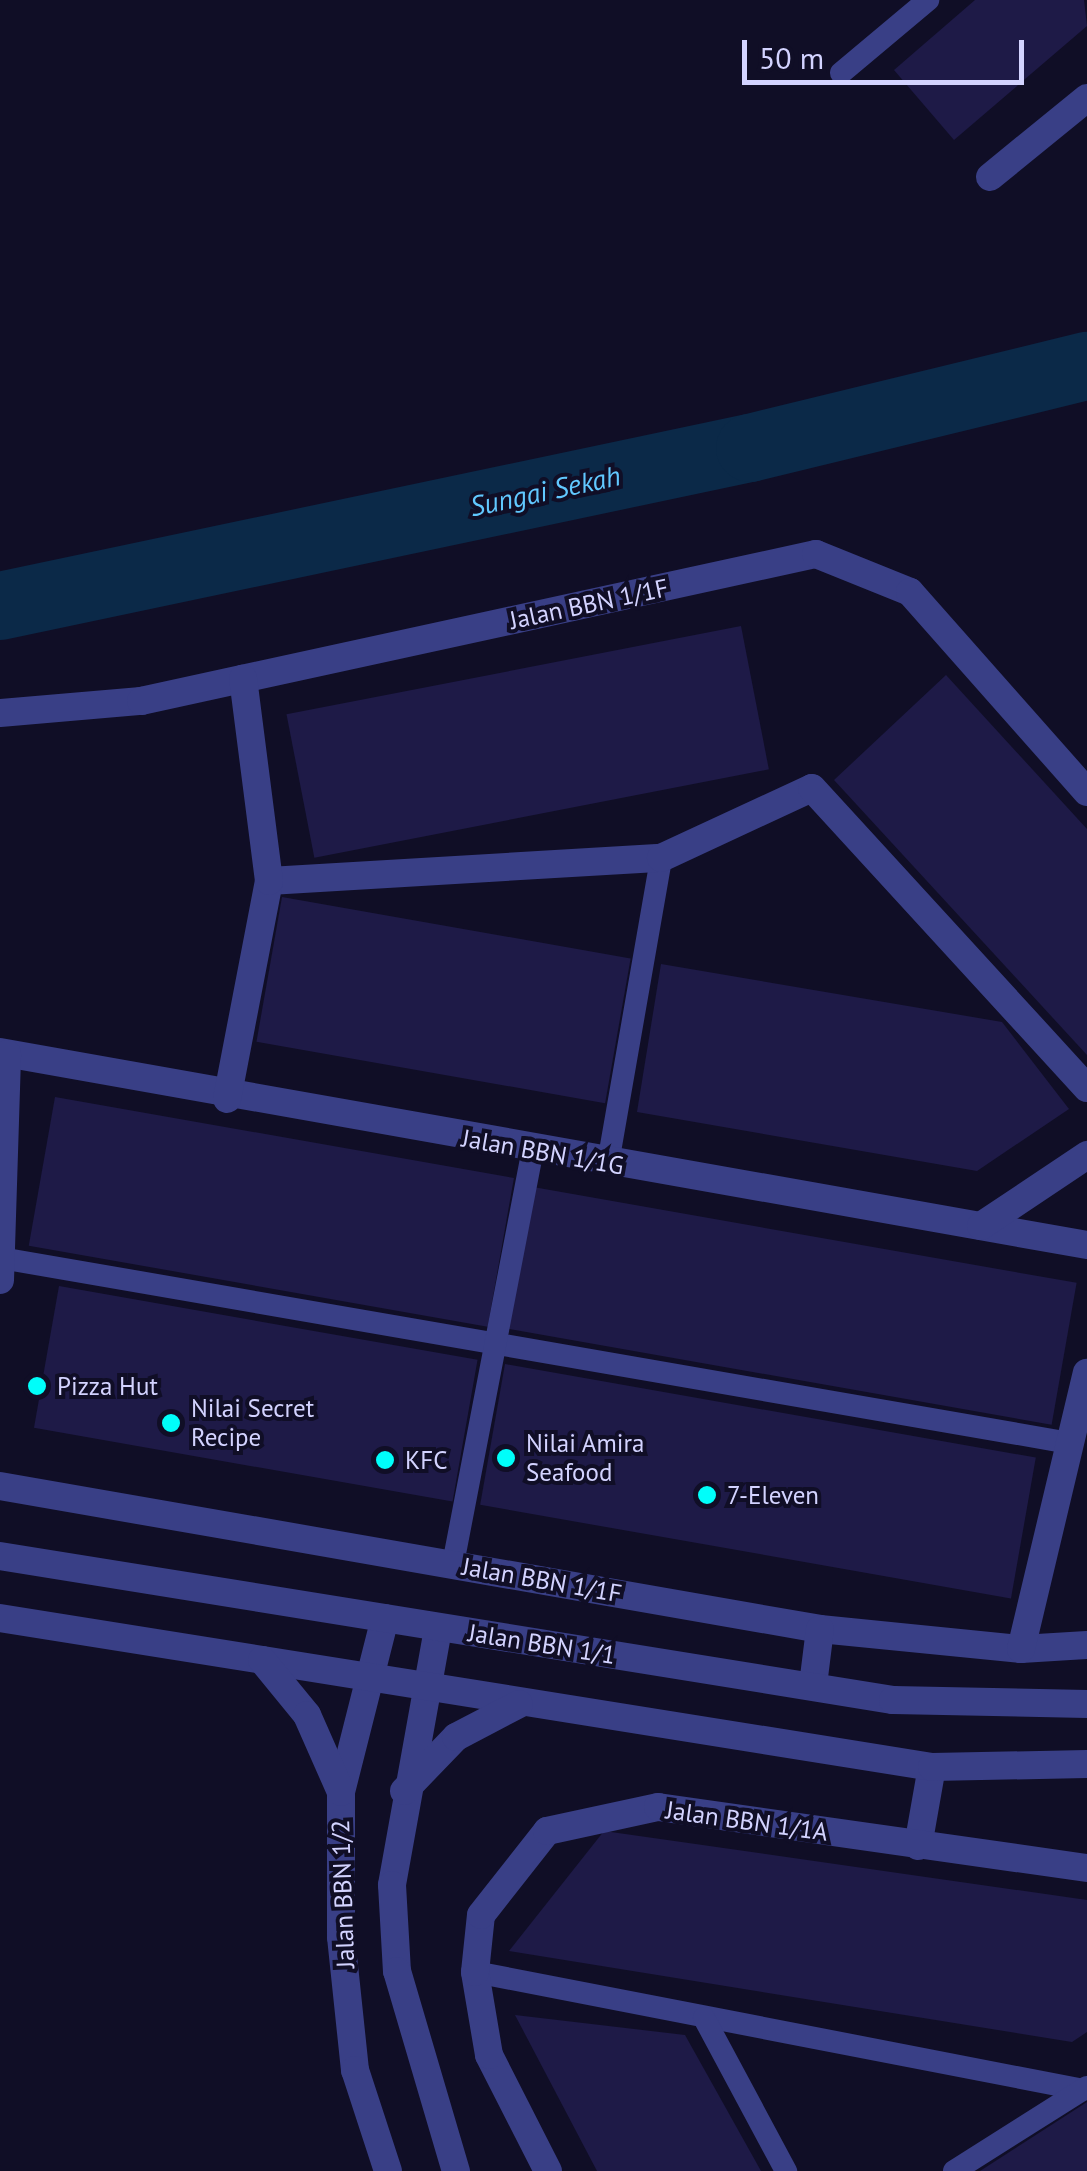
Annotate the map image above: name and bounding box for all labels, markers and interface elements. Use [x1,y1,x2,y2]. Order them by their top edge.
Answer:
scale bar [747,20,1030,82]
text: 50 m [759,38,824,77]
water label: Sungai Sekah [467,459,623,523]
street label: Jalan BBN 1/1F [507,573,671,635]
street label: Jalan BBN 1/1G [460,1123,626,1181]
place label: Pizza Hut [57,1371,158,1401]
marker: Pizza Hut [26,1375,48,1397]
place label: Nilai Secret Recipe [191,1394,314,1453]
marker: Nilai Secret Recipe [160,1412,182,1434]
place label: Nilai Amira Seafood [526,1429,645,1488]
place label: KFC [405,1445,447,1475]
marker: Nilai Amira Seafood [495,1447,517,1469]
marker: KFC [374,1449,396,1471]
place label: 7-Eleven [727,1480,819,1510]
marker: 7-Eleven [696,1484,718,1506]
street label: Jalan BBN 1/1F [460,1551,624,1609]
street label: Jalan BBN 1/1 [466,1618,618,1670]
street label: Jalan BBN 1/1A [664,1795,830,1847]
street label: Jalan BBN 1/2 [325,1819,361,1969]

